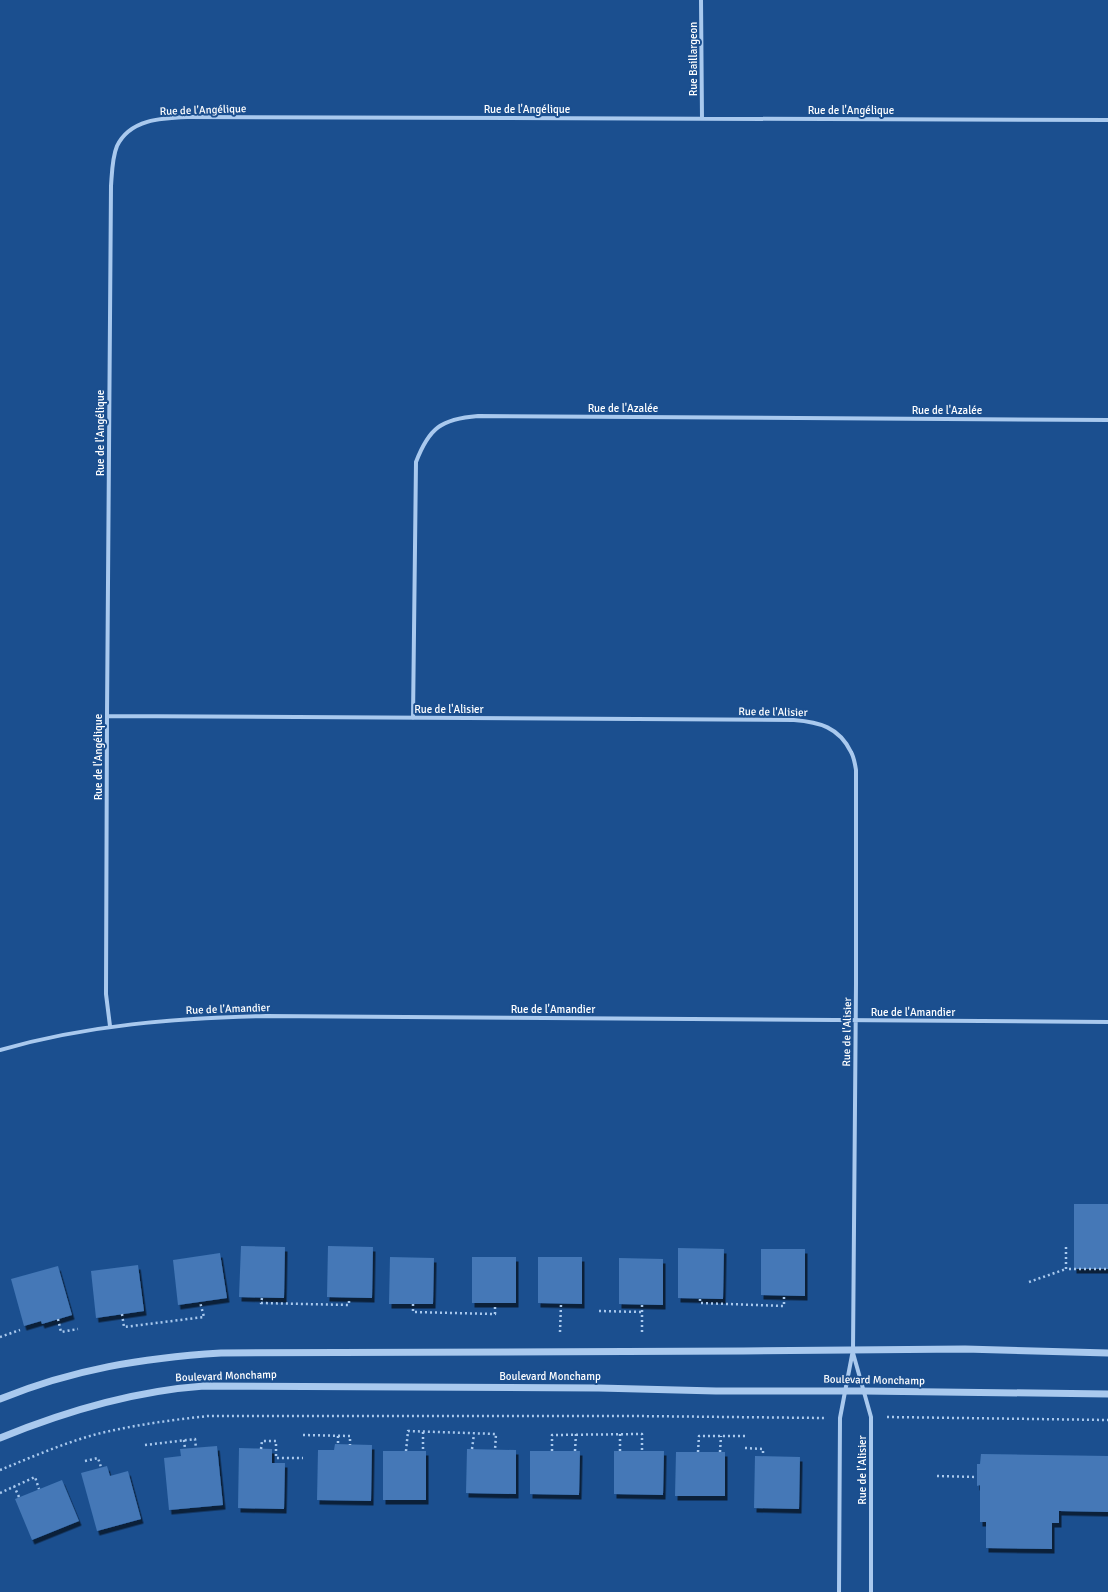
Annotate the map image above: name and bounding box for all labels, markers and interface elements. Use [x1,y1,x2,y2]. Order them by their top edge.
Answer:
street label: Rue Baillargeon [687,22,700,96]
street label: Rue de l'Angélique [159,102,247,118]
street label: Rue de l'Angélique [484,103,570,116]
street label: Rue de l'Angélique [808,104,894,117]
street label: Rue de l'Angélique [94,390,107,476]
street label: Rue de l'Azalée [588,402,658,415]
street label: Rue de l'Azalée [912,404,982,417]
street label: Rue de l'Alisier [414,703,484,716]
street label: Rue de l'Alisier [738,705,808,719]
street label: Rue de l'Angélique [92,714,105,800]
street label: Rue de l'Alisier [840,997,854,1067]
street label: Rue de l'Amandier [185,1001,271,1017]
street label: Rue de l'Amandier [511,1003,595,1016]
street label: Rue de l'Amandier [871,1006,955,1019]
street label: Boulevard Monchamp [175,1368,277,1384]
street label: Boulevard Monchamp [499,1370,601,1383]
street label: Boulevard Monchamp [823,1373,925,1387]
street label: Rue de l'Alisier [856,1435,869,1505]

